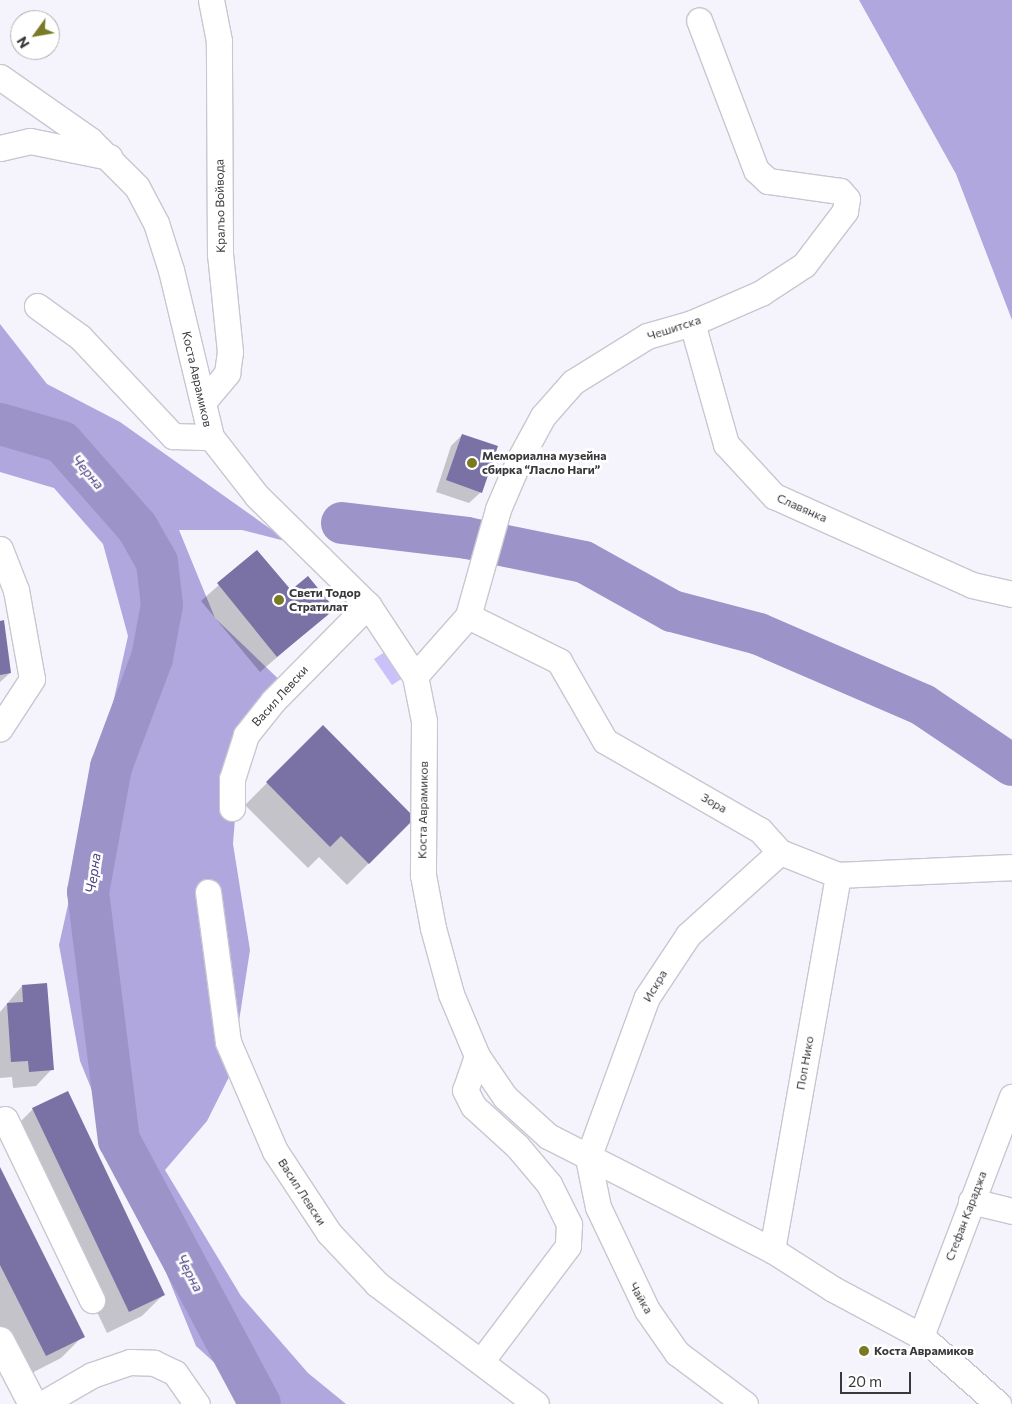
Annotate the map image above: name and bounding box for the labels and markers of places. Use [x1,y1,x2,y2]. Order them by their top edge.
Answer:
place label: Мемориална музейна сбирка “Ласло Наги” [482,449,606,477]
marker: Мемориална музейна сбирка “Ласло Наги” [466,457,478,469]
place label: Свети Тодор Стратилат [289,586,361,614]
marker: Свети Тодор Стратилат [273,594,285,606]
place label: Коста Аврамиков [874,1344,974,1358]
marker: Коста Аврамиков [858,1345,870,1357]

